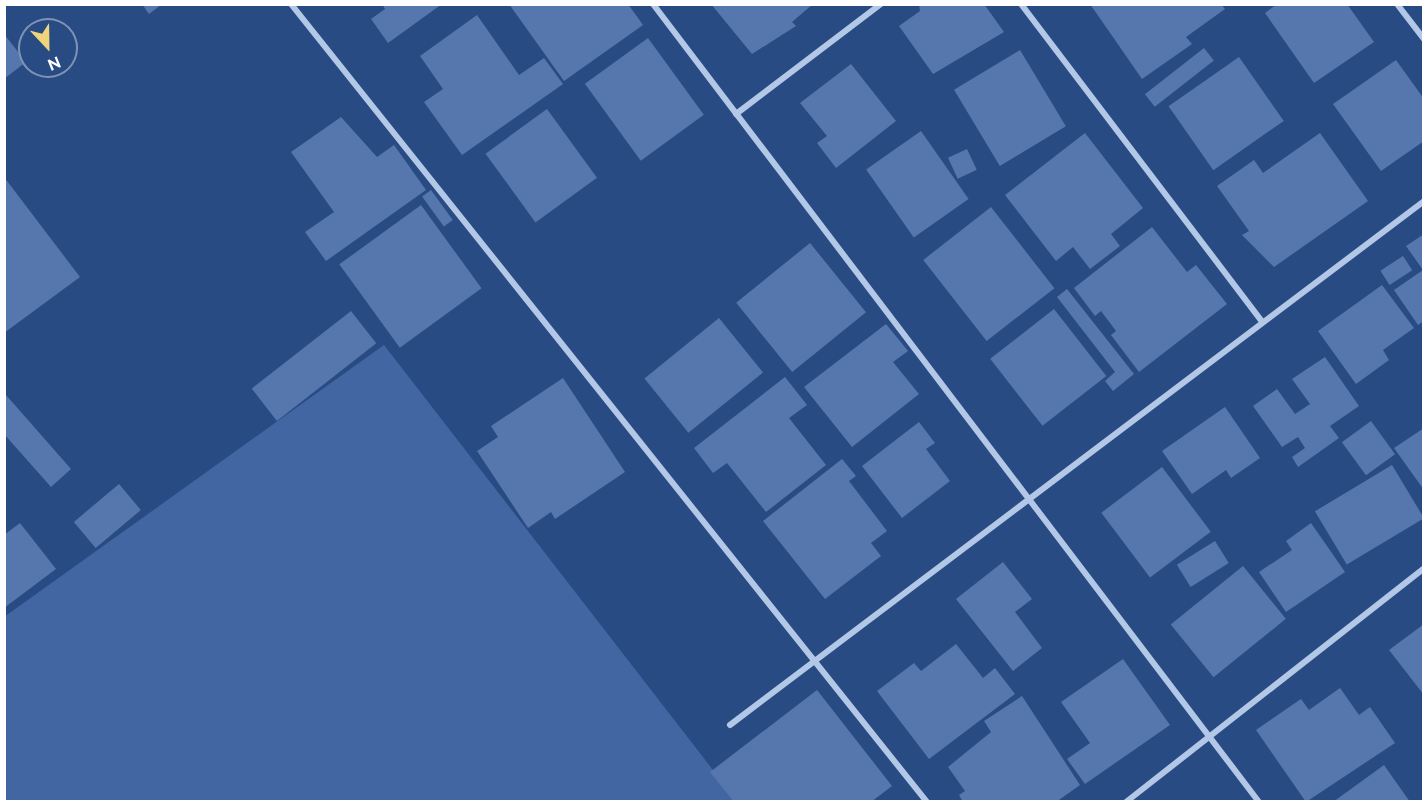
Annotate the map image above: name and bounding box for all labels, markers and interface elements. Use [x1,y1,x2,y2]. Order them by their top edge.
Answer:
north arrow [18,18,78,78]
text: N [45,52,63,74]

